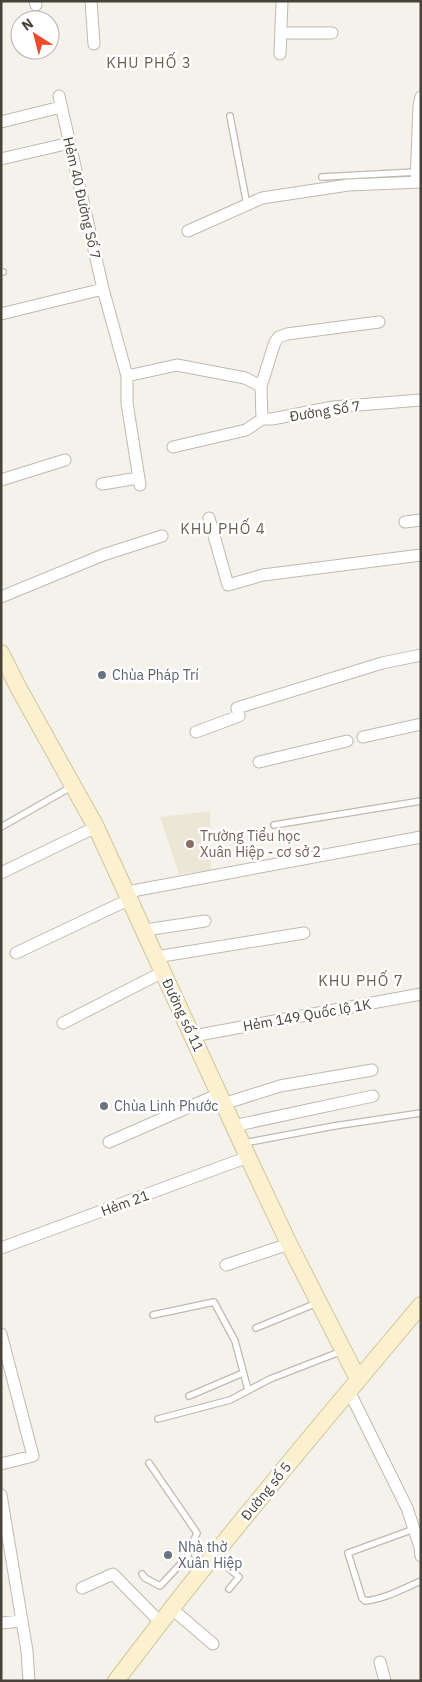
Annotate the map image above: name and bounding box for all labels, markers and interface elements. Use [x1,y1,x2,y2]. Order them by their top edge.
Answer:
north arrow [10,10,60,60]
text: N [18,14,37,35]
district label: KHU PHỐ 3 [106,51,192,72]
street label: Hẻm 40 Đường Số 7 [59,135,105,261]
street label: Đường Số 7 [288,397,362,425]
district label: KHU PHỐ 4 [180,517,266,538]
place label: Chùa Pháp Trí [112,666,199,684]
marker: Chùa Pháp Trí [96,669,108,681]
place label: Trường Tiểu học Xuân Hiệp - cơ sở 2 [200,827,321,861]
marker: Trường Tiểu học Xuân Hiệp - cơ sở 2 [184,838,196,850]
district label: KHU PHỐ 7 [318,969,404,990]
street label: Đường số 11 [158,976,208,1054]
street label: Hẻm 149 Quốc lộ 1K [241,995,373,1035]
place label: Chùa Linh Phước [114,1097,218,1115]
marker: Chùa Linh Phước [98,1100,110,1112]
street label: Hẻm 21 [98,1186,152,1220]
street label: Đường số 5 [237,1458,295,1524]
place label: Nhà thờ Xuân Hiệp [178,1538,242,1572]
marker: Nhà thờ Xuân Hiệp [162,1549,174,1561]

